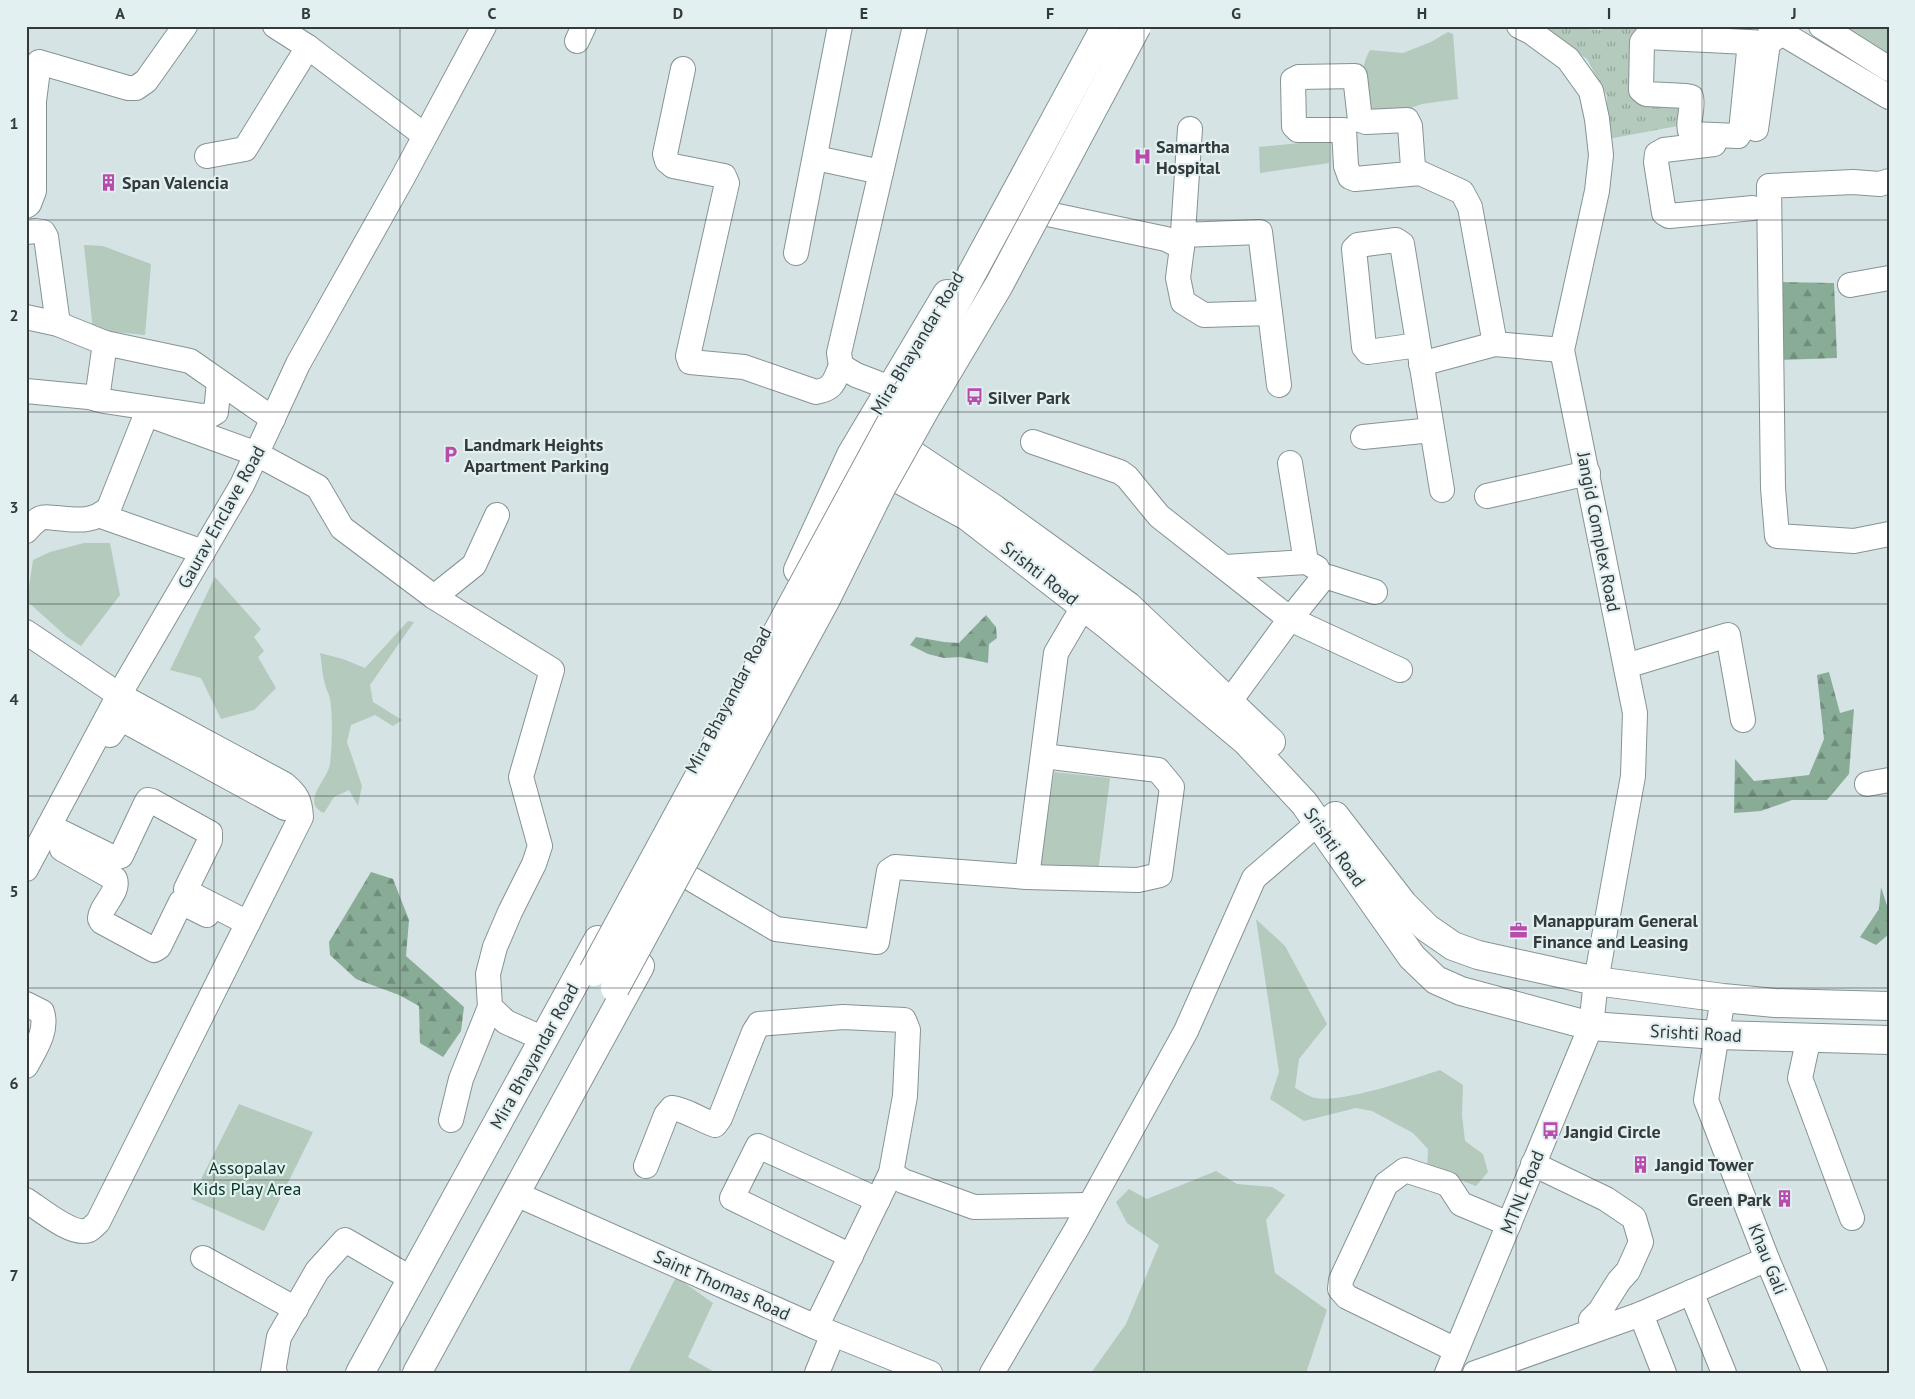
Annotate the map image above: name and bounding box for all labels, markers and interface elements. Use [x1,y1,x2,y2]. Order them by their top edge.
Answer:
text: A [115,3,125,23]
text: B [301,3,311,23]
text: C [488,3,497,23]
text: D [673,3,683,23]
text: E [860,3,868,23]
text: F [1046,3,1054,23]
text: G [1231,3,1241,23]
text: H [1417,3,1427,23]
text: I [1607,3,1611,23]
text: J [1790,3,1797,23]
text: 1 [9,113,19,133]
place label: Samartha Hospital [1156,135,1230,179]
hospital icon: Samartha Hospital [1132,146,1152,166]
place label: Span Valencia [122,171,229,194]
building icon: Span Valencia [98,172,118,192]
street label: Mira Bhayandar Road [865,267,969,419]
text: 2 [9,305,19,325]
place label: Silver Park [988,386,1070,409]
bus stop icon: Silver Park [964,387,984,407]
place label: Landmark Heights Apartment Parking [464,433,609,477]
street label: Gaurav Enclave Road [172,442,270,592]
parking icon: Landmark Heights Apartment Parking [440,444,460,464]
street label: Jangid Complex Road [1572,449,1626,614]
text: 3 [9,497,19,517]
street label: Srishti Road [997,536,1083,610]
street label: Mira Bhayandar Road [680,623,776,777]
text: 4 [9,689,19,709]
street label: Srishti Road [1299,803,1371,891]
text: 5 [9,881,19,901]
place label: Manappuram General Finance and Leasing [1533,909,1699,953]
office icon: Manappuram General Finance and Leasing [1509,920,1529,940]
street label: Mira Bhayandar Road [484,979,584,1133]
street label: Srishti Road [1650,1019,1742,1047]
text: 6 [9,1073,19,1093]
place label: Jangid Circle [1563,1120,1661,1143]
bus stop icon: Jangid Circle [1540,1121,1560,1141]
street label: MTNL Road [1495,1147,1549,1237]
place label: Jangid Tower [1654,1153,1754,1176]
building icon: Jangid Tower [1631,1154,1651,1174]
park label: Assopalav Kids Play Area [193,1156,301,1200]
place label: Green Park [1687,1188,1771,1211]
building icon: Green Park [1775,1189,1795,1209]
street label: Khau Gali [1743,1220,1793,1298]
street label: Saint Thomas Road [650,1245,794,1325]
text: 7 [9,1265,19,1285]

